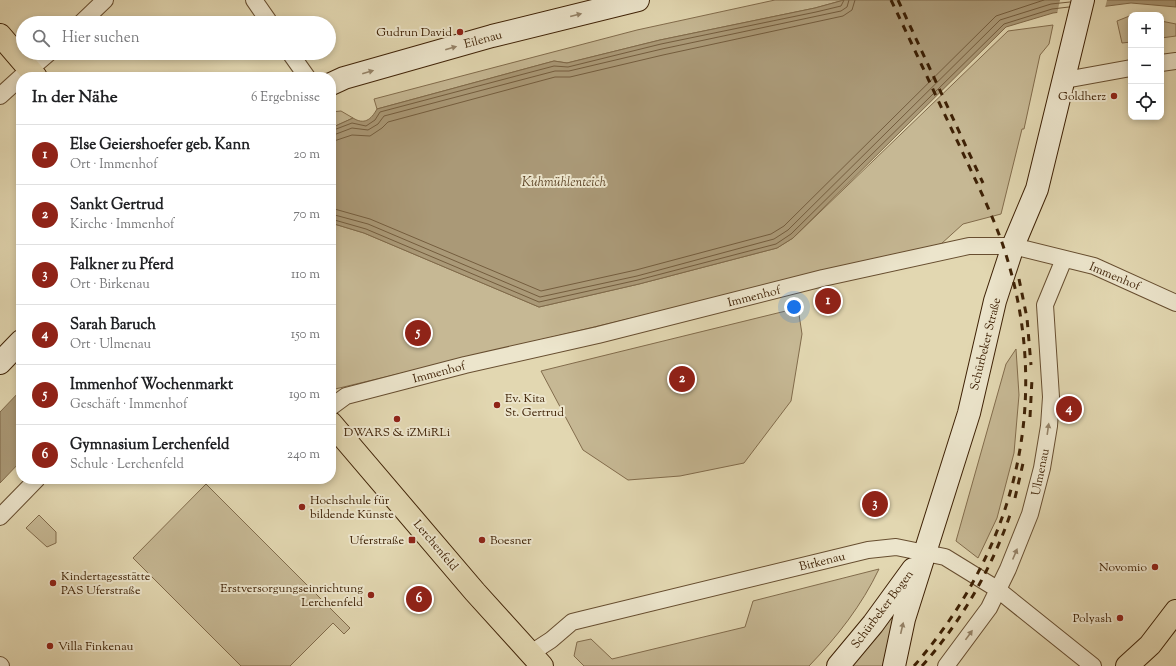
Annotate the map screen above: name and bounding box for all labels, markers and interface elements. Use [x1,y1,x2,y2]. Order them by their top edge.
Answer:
one-way arrow [570,12,583,18]
map controls [1128,12,1164,120]
button: + [1128,12,1164,48]
search box [16,16,336,60]
place label: Gudrun David [376,24,452,42]
street label: Eilenau [462,26,504,54]
icon: search [30,27,52,49]
marker: Gudrun David [455,27,465,37]
text: Hier suchen [62,28,140,49]
one-way arrow [445,45,457,51]
button: − [1128,48,1164,84]
one-way arrow [362,69,374,75]
button: locate [1128,84,1164,120]
text: In der Nähe [32,86,118,110]
place label: Goldherz [1058,88,1106,106]
text: 6 Ergebnisse [251,89,320,107]
marker: Goldherz [1109,91,1119,101]
text: Else Geiershoefer geb. Kann [70,135,250,156]
text: 1 [43,146,47,164]
text: 20 m [294,146,320,164]
text: Ort · Immenhof [70,156,158,174]
water label: Kuhmühlenteich [522,174,607,192]
text: Sankt Gertrud [70,195,164,216]
text: 2 [42,206,48,224]
text: 70 m [293,206,320,224]
text: Kirche · Immenhof [70,216,175,234]
text: Falkner zu Pferd [70,255,174,276]
street label: Immenhof [1086,258,1144,296]
text: 3 [42,266,48,284]
text: 110 m [291,266,320,284]
text: Ort · Birkenau [70,276,150,294]
street label: Immenhof [726,282,783,312]
pin: 1 [815,286,841,316]
street label: Schürbeker Straße [966,296,1006,393]
your location [784,297,804,317]
text: Sarah Baruch [70,315,156,336]
pin: 5 [405,318,431,348]
text: 4 [42,326,48,344]
text: 150 m [291,326,320,344]
text: Ort · Ulmenau [70,336,151,354]
street label: Immenhof [411,357,468,389]
pin: 2 [669,364,695,394]
text: Immenhof Wochenmarkt [70,375,233,396]
text: 5 [43,386,47,404]
text: 190 m [289,386,320,404]
place label: Ev. Kita St. Gertrud [505,390,564,422]
pin: 4 [1056,394,1082,424]
text: Geschäft · Immenhof [70,396,187,414]
marker: Ev. Kita St. Gertrud [492,400,502,410]
marker: DWARS & iZMiRLi [392,414,402,424]
one-way arrow [1045,423,1051,435]
place label: DWARS & iZMiRLi [344,424,451,442]
text: Gymnasium Lerchenfeld [70,435,229,456]
text: 6 [42,446,48,464]
text: 240 m [287,446,320,464]
street label: Ulmenau [1027,447,1055,498]
text: Schule · Lerchenfeld [70,456,184,474]
pin: 3 [862,489,888,519]
place label: Hochschule für bildende Künste [310,492,394,524]
marker: Hochschule für bildende Künste [297,502,307,512]
street label: Lerchenfeld [408,516,462,575]
place label: Uferstraße [349,532,404,550]
place label: Boesner [490,532,532,550]
marker: Uferstraße [407,535,417,545]
marker: Boesner [477,535,487,545]
street label: Birkenau [797,548,847,576]
one-way arrow [1012,549,1018,560]
place label: Novomio [1099,559,1147,577]
marker: Novomio [1150,562,1160,572]
street label: Schürbeker Bogen [847,566,918,653]
place label: Kindertagesstätte PAS Uferstraße [61,568,151,600]
marker: Kindertagesstätte PAS Uferstraße [48,578,58,588]
place label: Erstversorgungseinrichtung Lerchenfeld [220,580,363,612]
pin: 6 [406,584,432,614]
marker: Erstversorgungseinrichtung Lerchenfeld [366,590,376,600]
place label: Polyash [1073,610,1112,628]
marker: Polyash [1115,613,1125,623]
one-way arrow [900,622,906,634]
one-way arrow [965,629,974,640]
place label: Villa Finkenau [58,638,133,656]
marker: Villa Finkenau [45,641,55,651]

